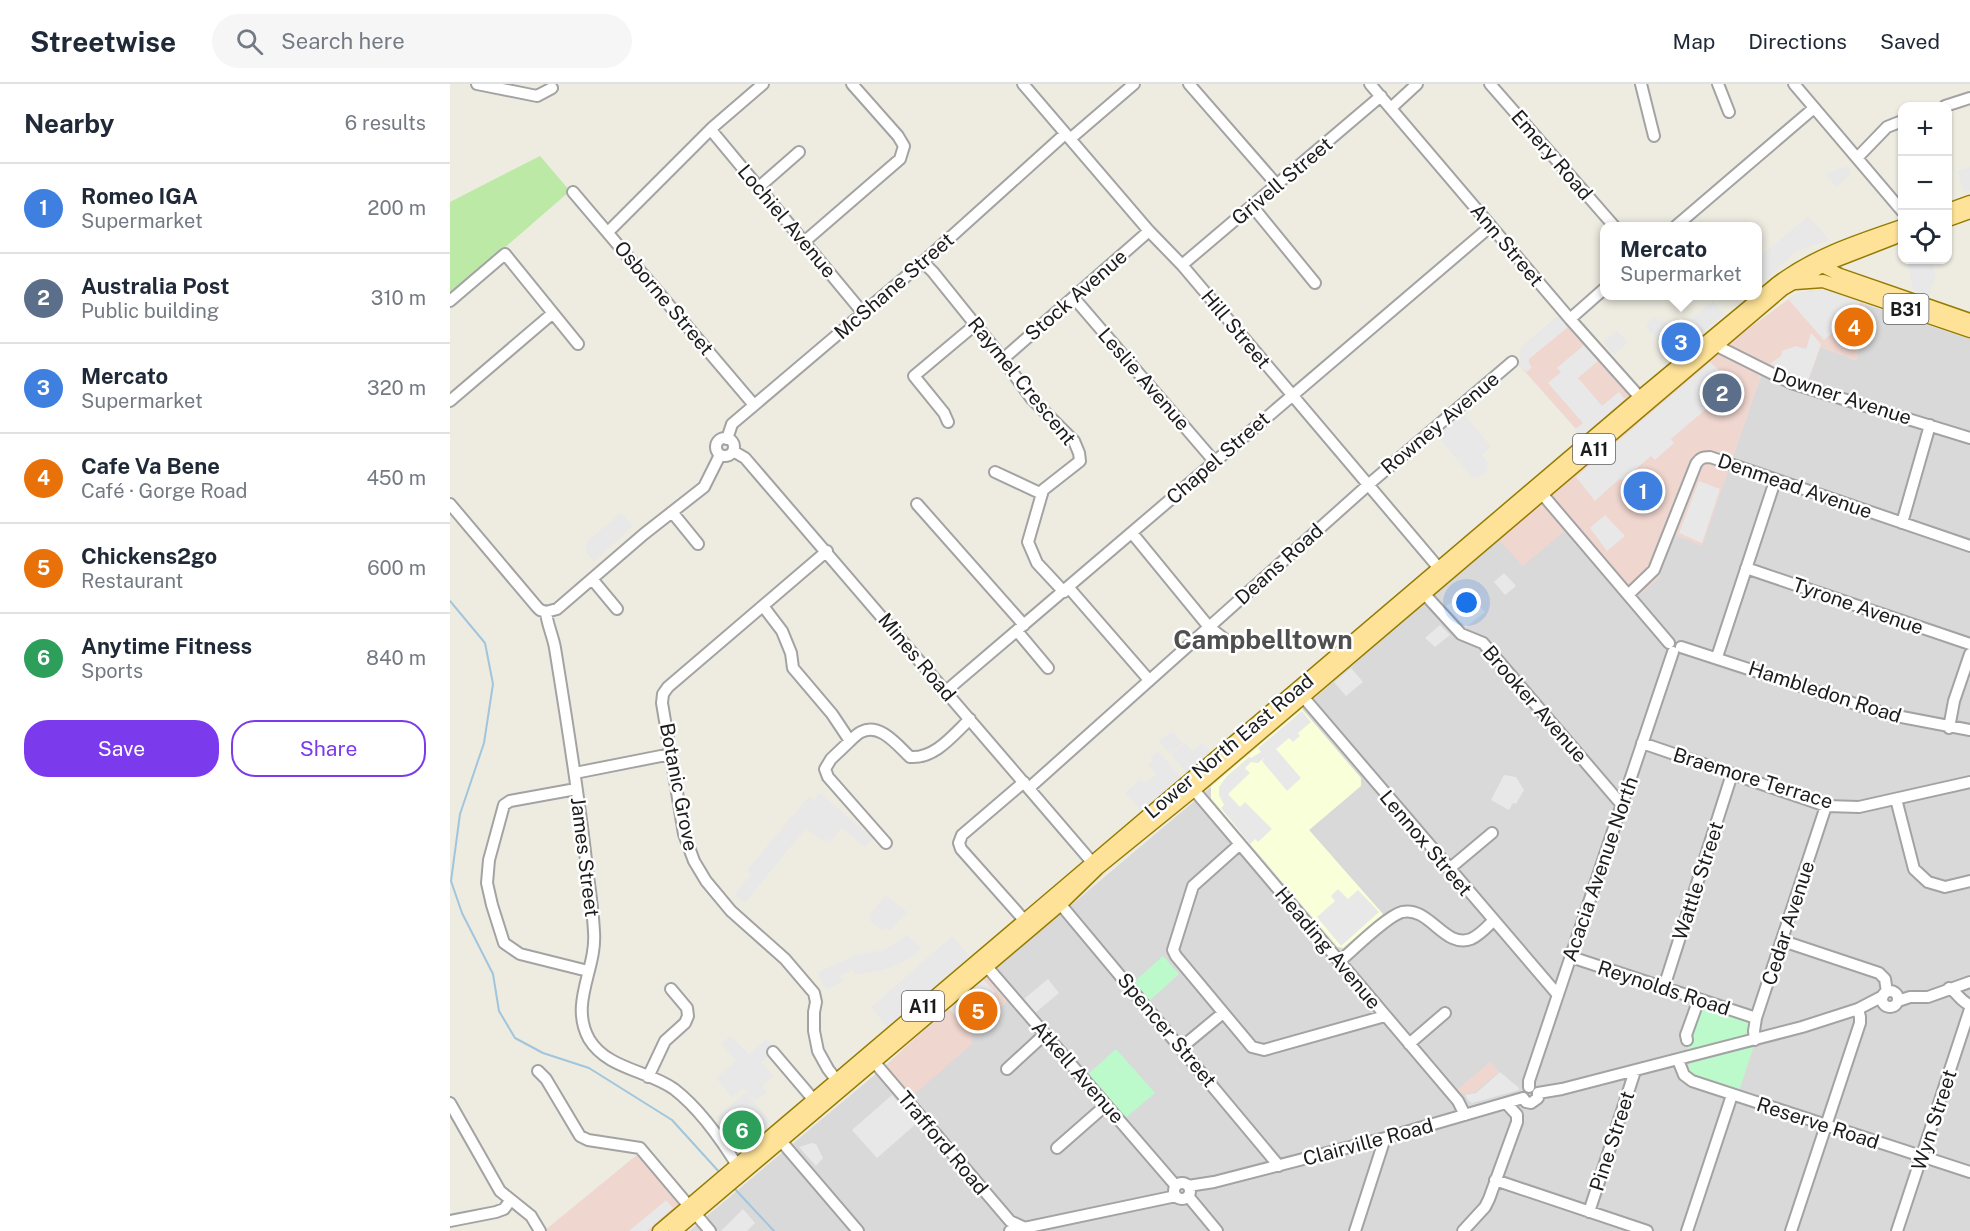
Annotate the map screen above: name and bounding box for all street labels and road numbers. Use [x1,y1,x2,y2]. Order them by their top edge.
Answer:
street label: Emery Road [1506,105,1598,205]
street label: Grivell Street [1227,132,1337,230]
street label: Lochiel Avenue [733,159,841,283]
street label: Ann Street [1465,199,1549,291]
street label: McShane Street [829,228,959,344]
street label: Osborne Street [609,236,719,360]
street label: Stock Avenue [1020,244,1132,346]
street label: Hill Street [1196,285,1276,373]
road number: B31 [1884,294,1928,324]
street label: Raymel Crescent [963,312,1081,450]
street label: Leslie Avenue [1093,323,1195,435]
street label: Downer Avenue [1769,362,1915,430]
street label: Rowney Avenue [1376,367,1504,479]
street label: Chapel Street [1161,407,1275,509]
road number: A11 [1573,434,1615,464]
street label: Denmead Avenue [1715,448,1875,524]
street label: Deans Road [1230,518,1328,610]
street label: Tyrone Avenue [1789,572,1927,640]
street label: Mines Road [873,608,961,706]
street label: Brooker Avenue [1478,641,1592,767]
street label: Hambledon Road [1745,656,1905,728]
street label: Lower North East Road [1140,668,1318,824]
street label: Botanic Grove [655,721,703,853]
street label: Braemore Terrace [1670,742,1836,814]
street label: Acacia Avenue North [1557,773,1643,965]
street label: Lennox Street [1375,785,1477,901]
street label: James Street [566,796,604,918]
street label: Wattle Street [1668,819,1728,943]
street label: Cedar Avenue [1757,858,1819,988]
street label: Heading Avenue [1270,882,1386,1014]
street label: Reynolds Road [1595,955,1733,1021]
street label: Spencer Street [1112,968,1222,1092]
road number: A11 [902,991,944,1021]
street label: Atkell Avenue [1027,1016,1129,1128]
street label: Wyn Street [1906,1067,1962,1173]
street label: Trafford Road [893,1086,993,1200]
street label: Pine Street [1585,1088,1639,1194]
street label: Reserve Road [1754,1092,1882,1154]
street label: Clairville Road [1300,1113,1436,1171]

